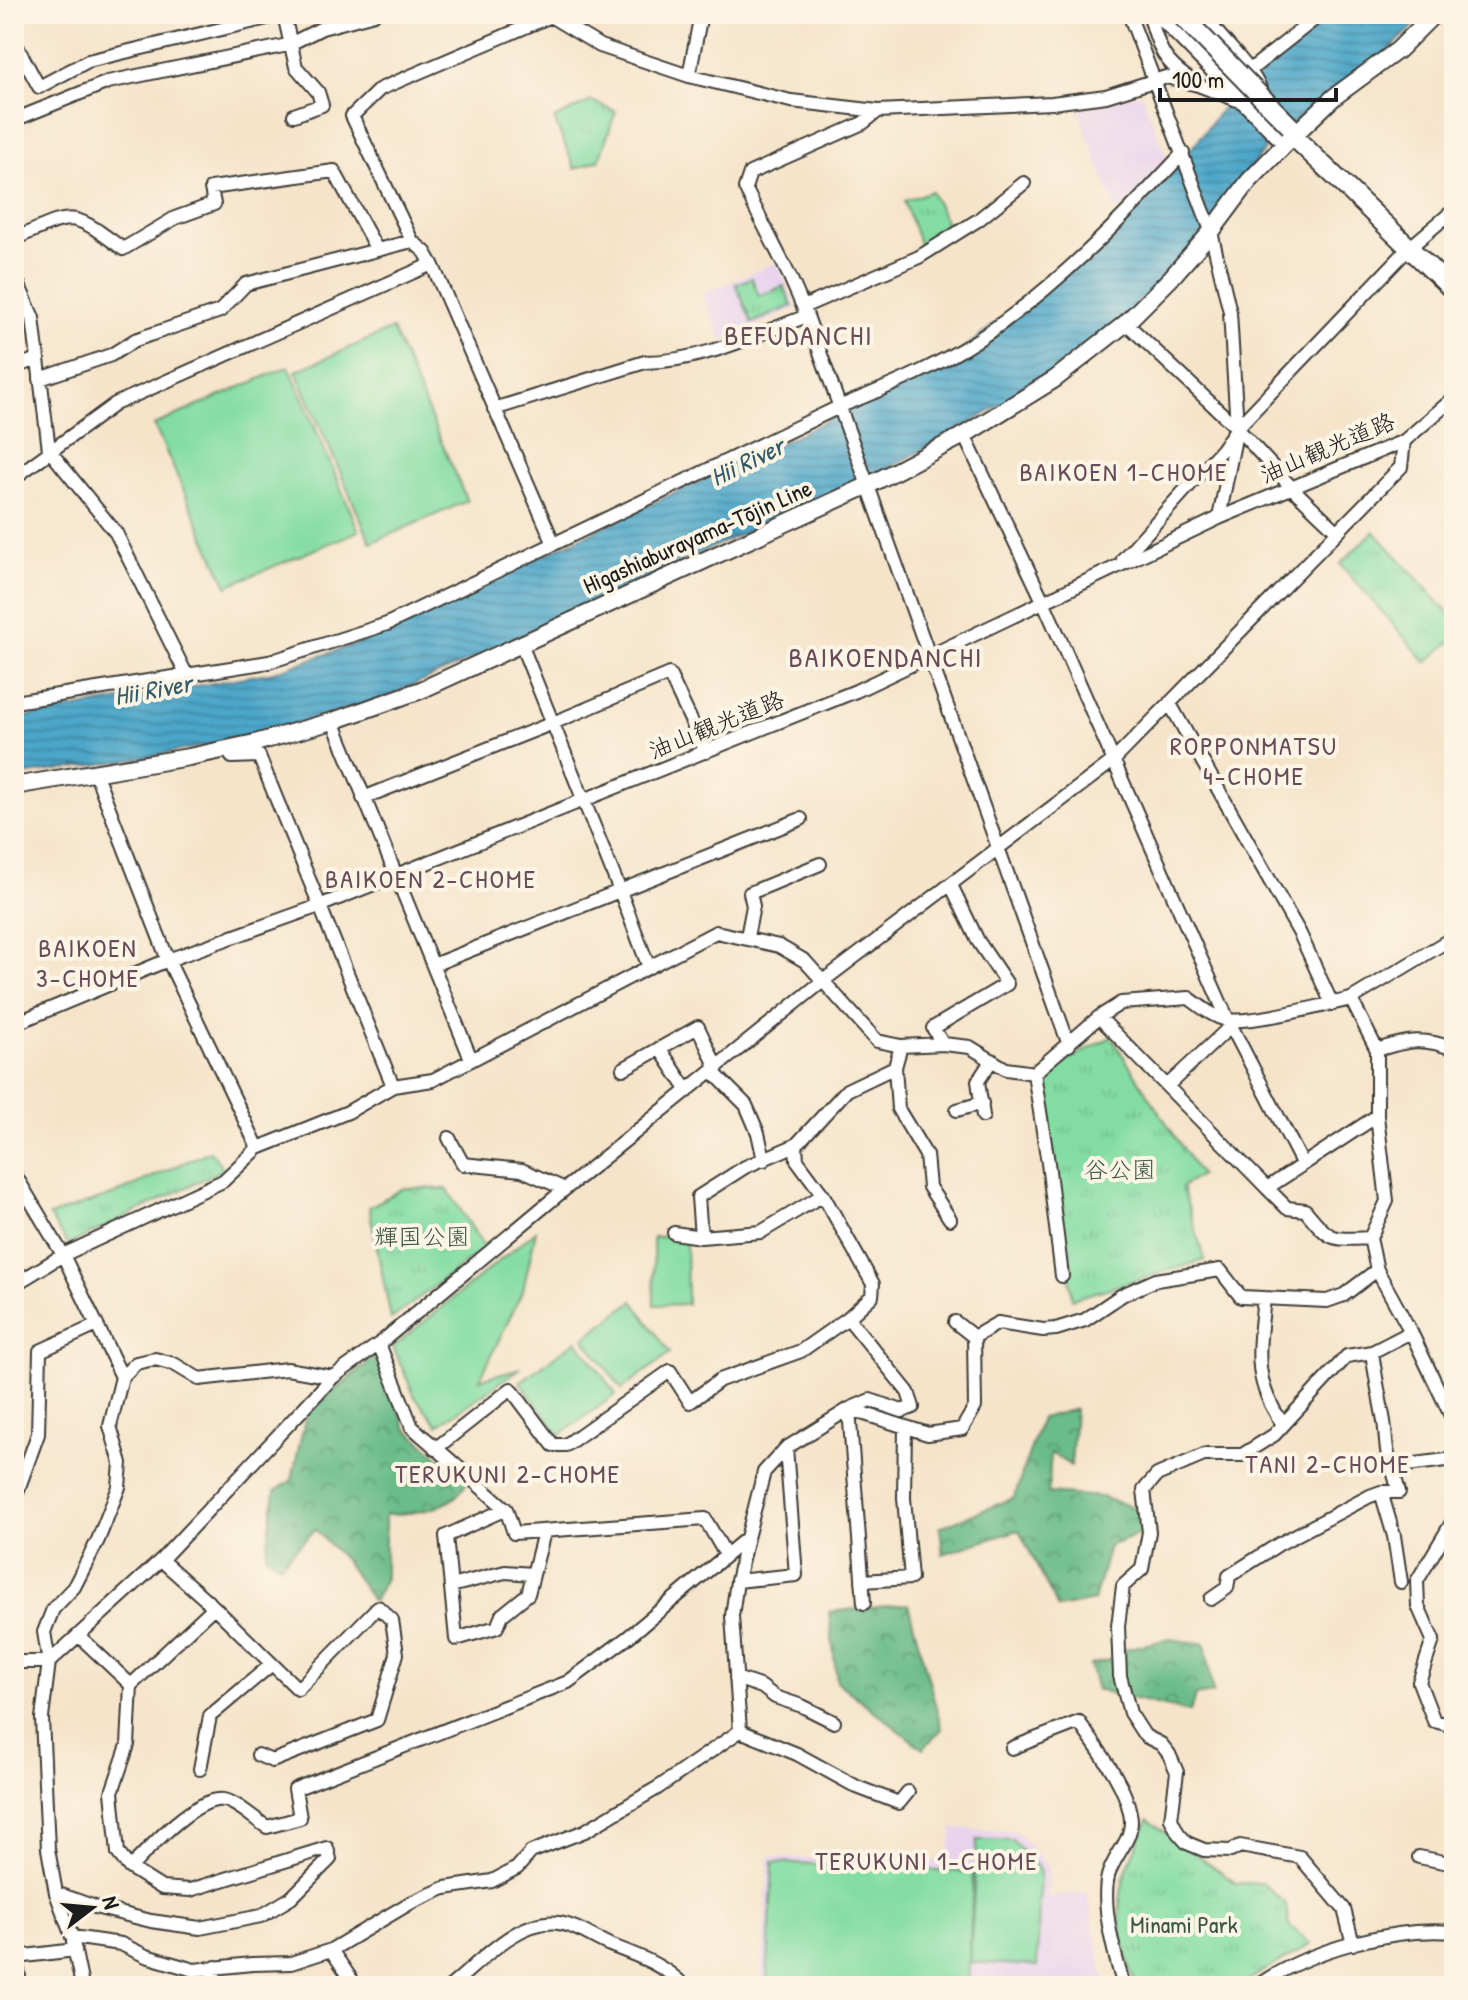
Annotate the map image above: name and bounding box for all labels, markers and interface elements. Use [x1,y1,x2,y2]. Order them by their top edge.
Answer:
scale bar [1160,52,1336,102]
text: 100 m [1172,63,1224,95]
district label: BEFUDANCHI [724,316,874,354]
street label: 油山観光道路 [1254,404,1400,490]
water label: Hii River [704,427,792,494]
district label: BAIKOEN 1-CHOME [1019,454,1229,489]
street label: Higashiaburayama-Tōjin Line [578,471,817,601]
district label: BAIKOENDANCHI [789,638,983,676]
water label: Hii River [111,664,197,713]
street label: 油山観光道路 [643,682,789,766]
district label: ROPPONMATSU 4-CHOME [1170,728,1338,793]
district label: BAIKOEN 2-CHOME [325,861,537,896]
district label: BAIKOEN 3-CHOME [36,930,140,995]
park label: 谷公園 [1084,1153,1156,1185]
park label: 輝国公園 [374,1220,470,1252]
district label: TANI 2-CHOME [1245,1446,1411,1481]
district label: TERUKUNI 2-CHOME [395,1456,621,1491]
district label: TERUKUNI 1-CHOME [815,1843,1039,1878]
north arrow [52,1868,132,1948]
text: N [95,1893,127,1913]
park label: Minami Park [1130,1908,1238,1940]

